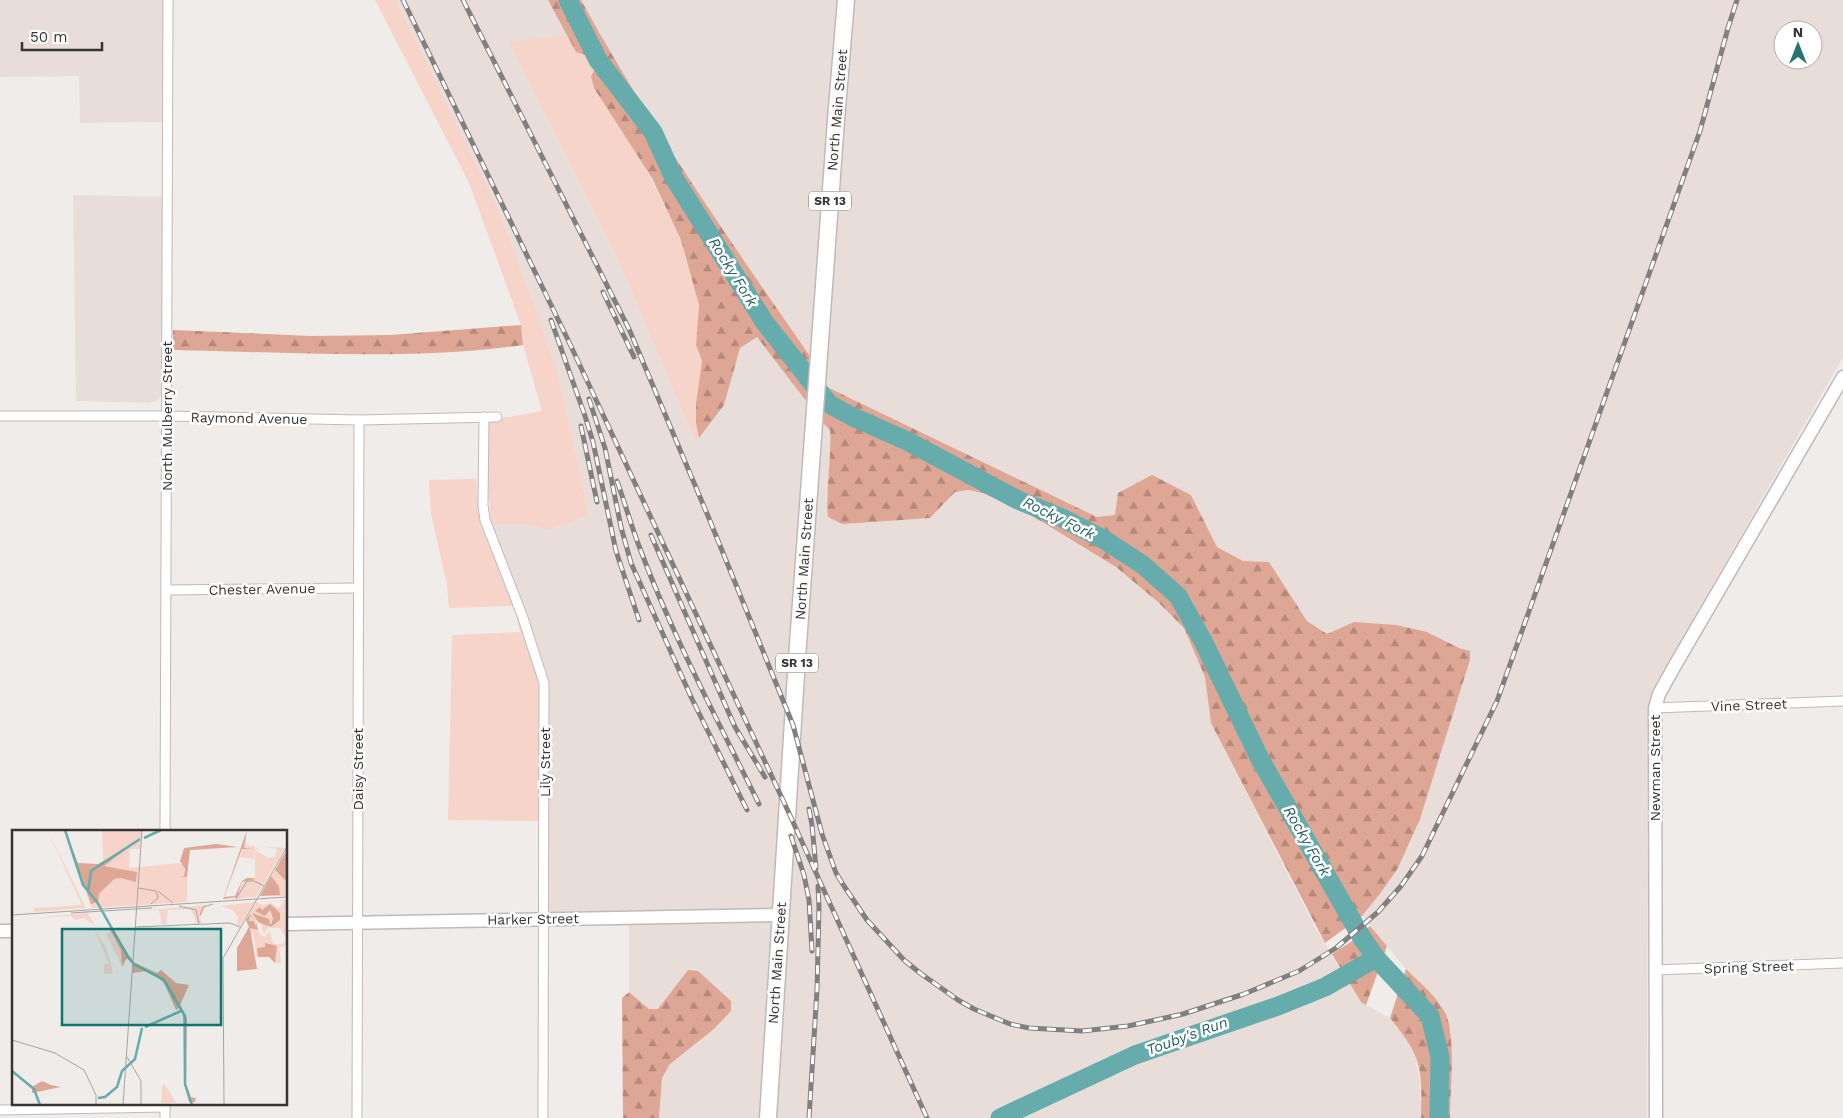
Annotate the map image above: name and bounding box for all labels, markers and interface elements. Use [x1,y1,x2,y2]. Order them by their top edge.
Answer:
scale bar [22,20,102,52]
north arrow [1773,20,1823,70]
text: N [1793,24,1803,40]
text: 50 m [30,28,67,46]
street label: North Main Street [824,48,850,172]
road number: SR 13 [809,192,851,210]
water label: Rocky Fork [705,234,762,310]
street label: North Mulberry Street [159,341,175,491]
street label: Raymond Avenue [190,409,308,427]
water label: Rocky Fork [1020,493,1099,543]
street label: North Main Street [792,497,816,621]
street label: Chester Avenue [208,580,316,598]
road number: SR 13 [776,654,818,672]
street label: Vine Street [1711,696,1788,714]
street label: Newman Street [1647,715,1663,821]
street label: Lily Street [537,727,553,797]
street label: Daisy Street [350,728,366,810]
water label: Rocky Fork [1280,803,1335,880]
inset map [12,830,288,1106]
street label: North Main Street [765,901,789,1025]
street label: Harker Street [487,910,579,928]
street label: Spring Street [1704,957,1794,977]
water label: Touby's Run [1144,1013,1230,1059]

